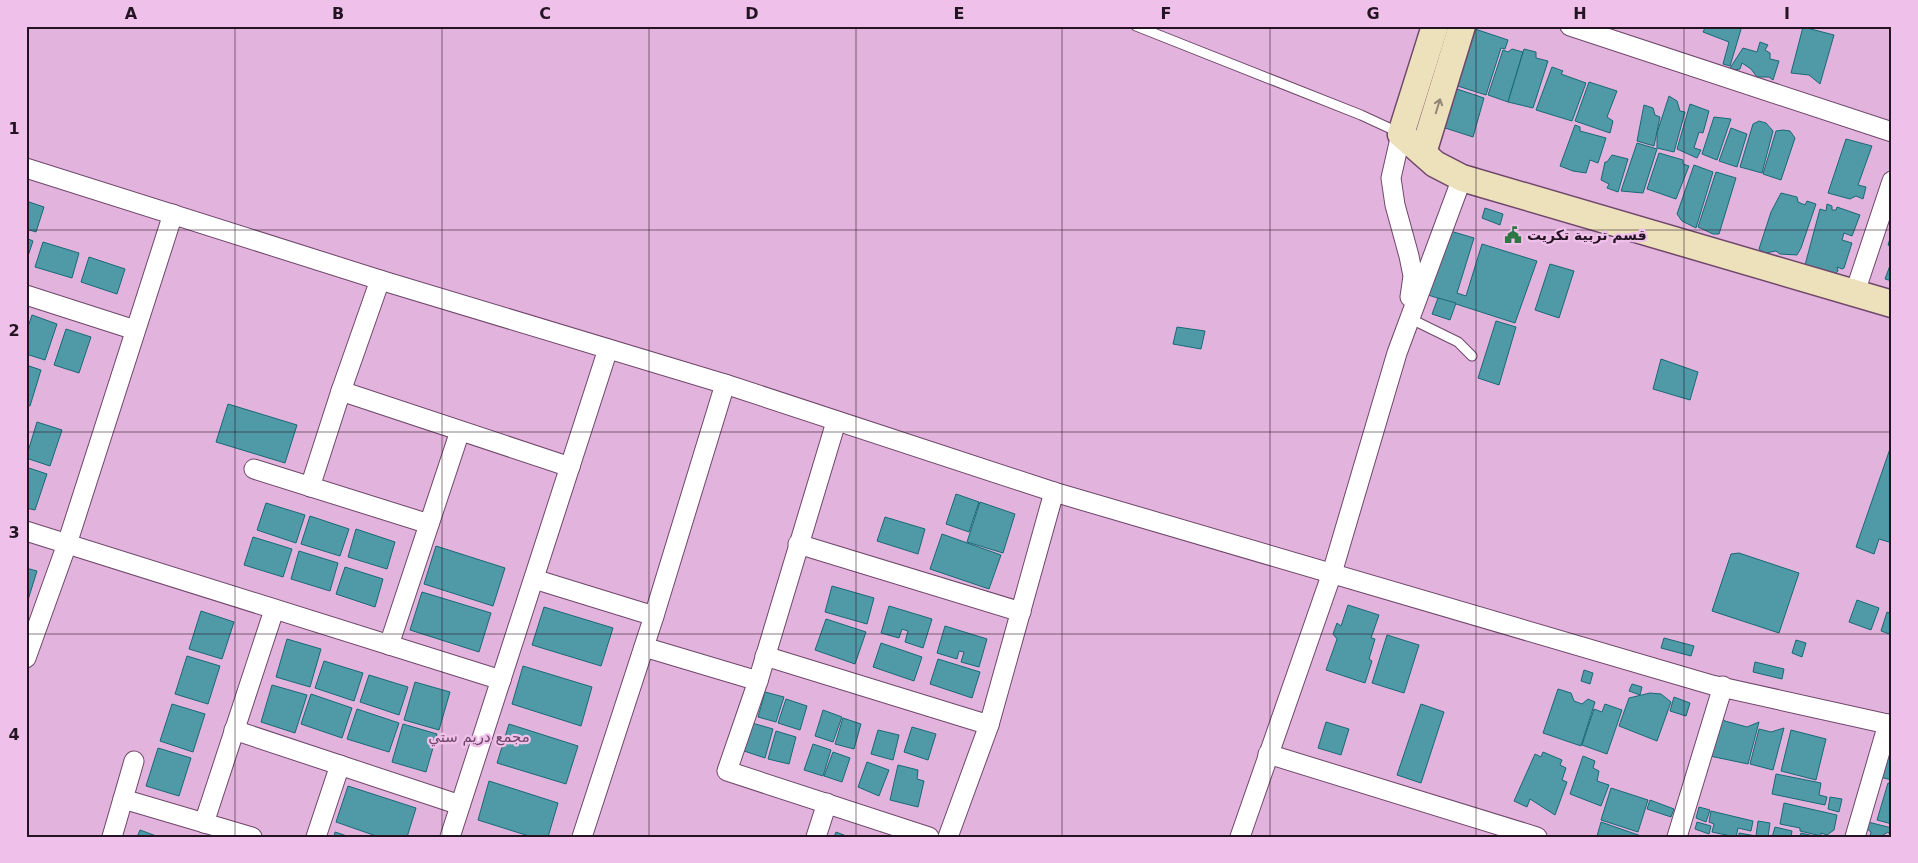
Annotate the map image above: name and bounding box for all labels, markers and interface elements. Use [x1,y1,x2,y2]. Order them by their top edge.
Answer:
text: A [125,4,138,23]
text: B [332,4,344,23]
text: C [539,4,551,23]
text: D [745,4,759,23]
text: E [954,4,964,23]
text: F [1161,4,1171,23]
text: G [1366,4,1380,23]
text: H [1573,4,1587,23]
text: I [1784,4,1790,23]
one-way arrow [1433,99,1443,115]
text: 1 [8,119,20,138]
public building icon: قسم تربية تكريت [1503,225,1523,245]
place label: قسم تربية تكريت [1527,227,1647,244]
text: 2 [8,321,20,340]
text: 3 [8,523,20,542]
text: 4 [8,725,20,744]
district label: مجمع دريم ستي [428,728,530,747]

